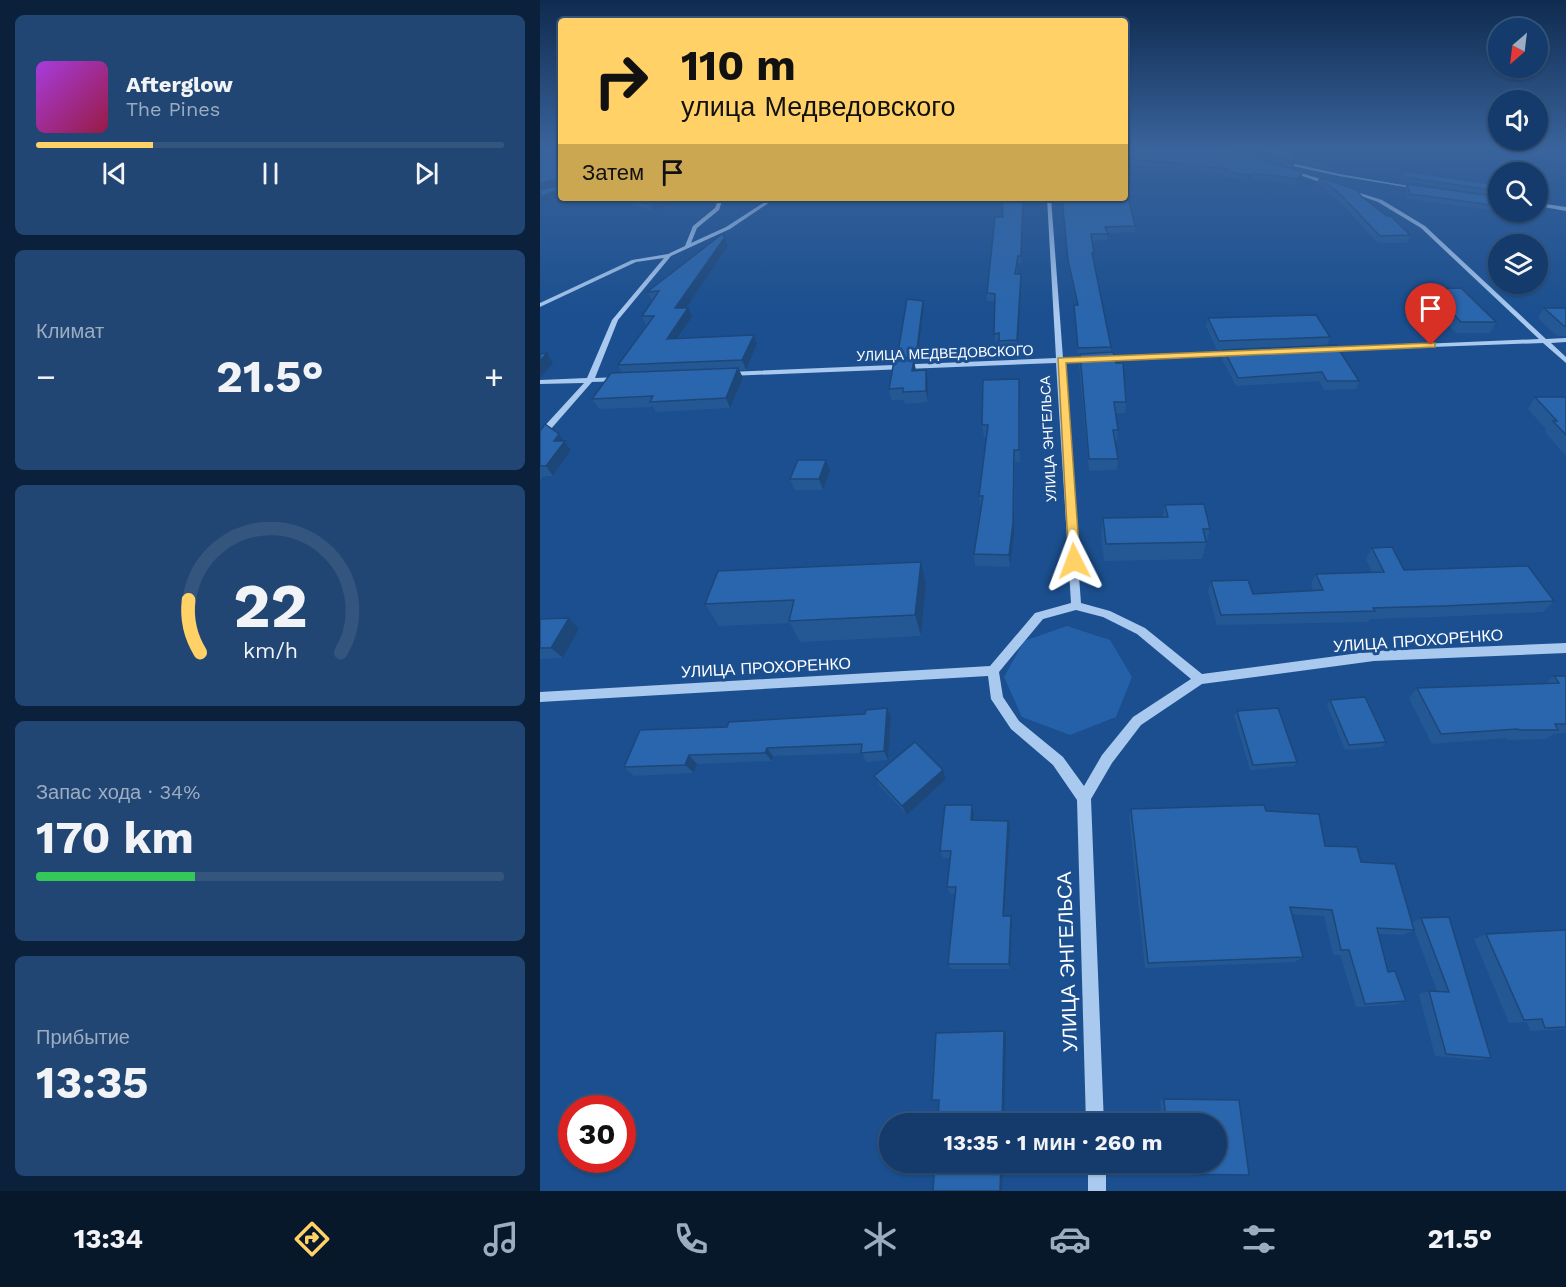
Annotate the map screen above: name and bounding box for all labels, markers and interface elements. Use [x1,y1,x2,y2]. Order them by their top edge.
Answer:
north arrow [1488,18,1548,78]
map controls [1488,18,1548,294]
text: 110 m [681,41,796,90]
icon: right [582,42,660,120]
text: Afterglow [126,72,233,97]
button: sound [1488,90,1548,150]
text: улица Медведовского [681,91,956,123]
text: The Pines [126,97,220,121]
icon: arrive [656,156,689,189]
icon: previous [98,157,131,190]
icon: pause [254,157,287,190]
icon: next [410,157,443,190]
text: Затем [582,160,644,185]
button: search [1488,162,1548,222]
button: layers [1488,234,1548,294]
pin [1405,283,1456,345]
icon: arrive [1414,292,1447,325]
text: Климат [36,319,104,343]
street label: УЛИЦА МЕДВЕДОВСКОГО [856,342,1034,364]
text: 21.5° [216,350,324,403]
text: − [36,357,56,396]
text: + [484,357,504,396]
street label: УЛИЦА ЭНГЕЛЬСА [1037,375,1059,503]
position arrow [1042,529,1106,593]
text: 22 [233,569,307,642]
street label: УЛИЦА ПРОХОРЕНКО [1332,625,1504,656]
text: km/h [242,638,298,663]
street label: УЛИЦА ПРОХОРЕНКО [681,654,852,681]
text: Запас хода · 34% [36,780,200,804]
text: 170 km [36,811,194,864]
street label: УЛИЦА ЭНГЕЛЬСА [1052,871,1082,1053]
text: Прибытие [36,1025,130,1049]
text: 13:35 [36,1056,149,1109]
speed limit sign: 30 [558,1095,636,1173]
text: 13:35 · 1 мин · 260 m [944,1130,1162,1155]
icon: directions [291,1218,333,1260]
icon: music [480,1218,522,1260]
icon: phone [670,1218,712,1260]
icon: climate [859,1218,901,1260]
icon: car [1049,1218,1091,1260]
icon: filters [1238,1218,1280,1260]
text: 13:34 [74,1223,143,1255]
text: 21.5° [1428,1223,1492,1255]

